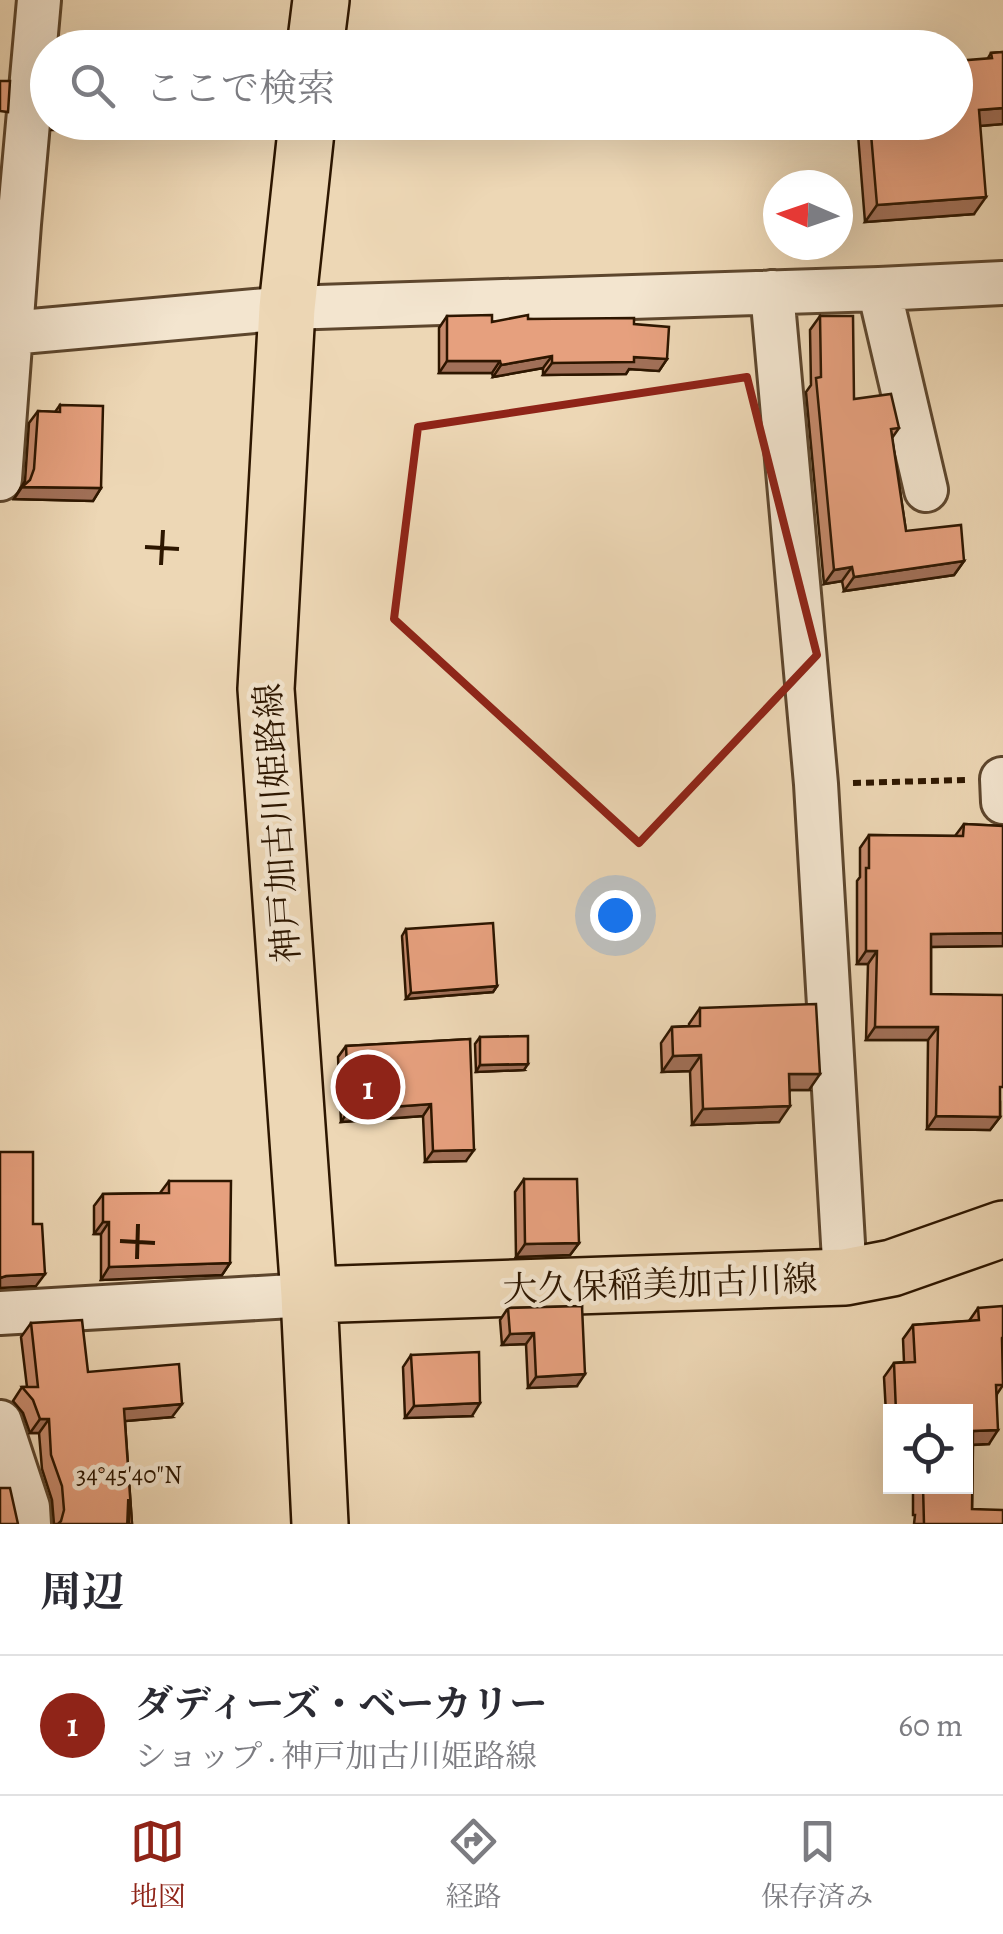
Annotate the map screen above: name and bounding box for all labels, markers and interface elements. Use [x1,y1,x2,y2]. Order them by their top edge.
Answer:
search box [30,30,973,140]
icon: search [65,58,120,113]
text: ここで検索 [145,62,335,114]
north arrow [763,170,853,260]
street label: 神戸加古川姫路線 [243,682,311,964]
your location [590,890,641,941]
pin: 1 [336,1050,400,1124]
street label: 大久保稲美加古川線 [502,1255,818,1313]
map controls [883,1404,973,1494]
button: locate [883,1404,973,1494]
text: 34°45'40"N [76,1458,182,1492]
text: 周辺 [40,1563,124,1620]
text: ダディーズ・ベーカリー [135,1678,547,1730]
text: 1 [67,1703,78,1747]
text: 60 m [898,1703,963,1747]
text: ショップ · 神戸加古川姫路線 [135,1734,537,1778]
tab: 地図 [130,1814,186,1916]
tab: 経路 [445,1814,501,1916]
tab: 保存済み [761,1814,873,1916]

